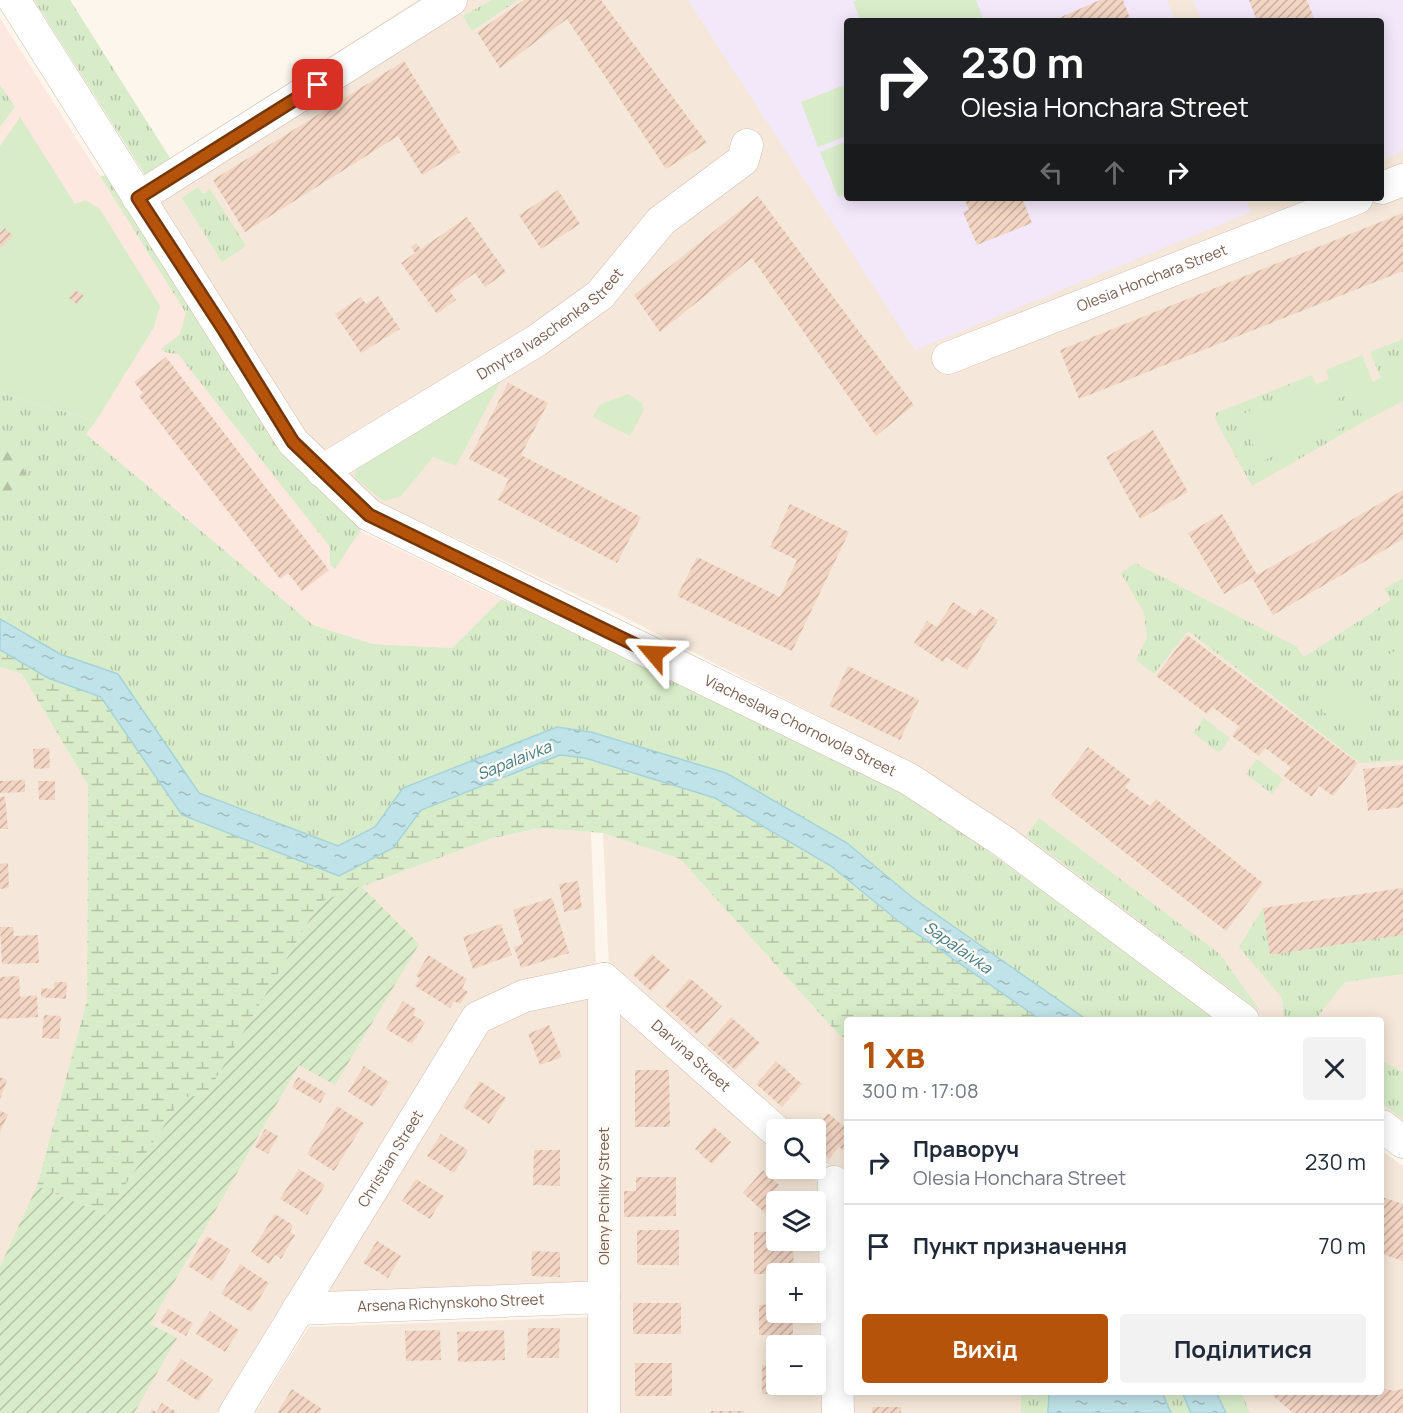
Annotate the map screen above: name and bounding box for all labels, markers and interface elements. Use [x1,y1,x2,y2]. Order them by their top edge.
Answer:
text: 230 m [961,33,1084,91]
icon: right [862,42,940,120]
pin [292,59,343,110]
icon: arrive [301,68,334,101]
text: Olesia Honchara Street [961,88,1249,125]
icon: left [1035,156,1068,189]
icon: ahead [1098,156,1131,189]
icon: right [1161,156,1194,189]
street label: Olesia Honchara Street [1073,239,1230,317]
street label: Dmytra Ivaschenka Street [473,263,628,385]
position arrow [622,622,686,686]
street label: Viacheslava Chornovola Street [701,670,900,781]
water label: Sapalaivka [474,735,556,785]
water label: Sapalaivka [920,915,997,979]
street label: Darvina Street [647,1015,735,1096]
text: 1 хв [862,1030,925,1079]
button: close [1303,1037,1366,1100]
text: 300 m · 17:08 [862,1077,979,1104]
street label: Christian Street [352,1106,428,1211]
map controls [766,1119,826,1395]
button: search [766,1119,826,1179]
street label: Oleny Pchilky Street [593,1127,614,1265]
text: Праворуч [913,1134,1019,1164]
icon: right [862,1146,895,1179]
text: 230 m [1305,1147,1366,1177]
text: Olesia Honchara Street [913,1164,1126,1191]
button: layers [766,1191,826,1251]
icon: arrive [862,1230,895,1263]
text: Пункт призначення [913,1231,1127,1261]
text: 70 m [1318,1231,1366,1261]
button: + [766,1263,826,1323]
street label: Arsena Richynskoho Street [357,1288,545,1317]
button: Вихід [862,1314,1108,1383]
button: Поділитися [1120,1314,1366,1383]
button: − [766,1335,826,1395]

